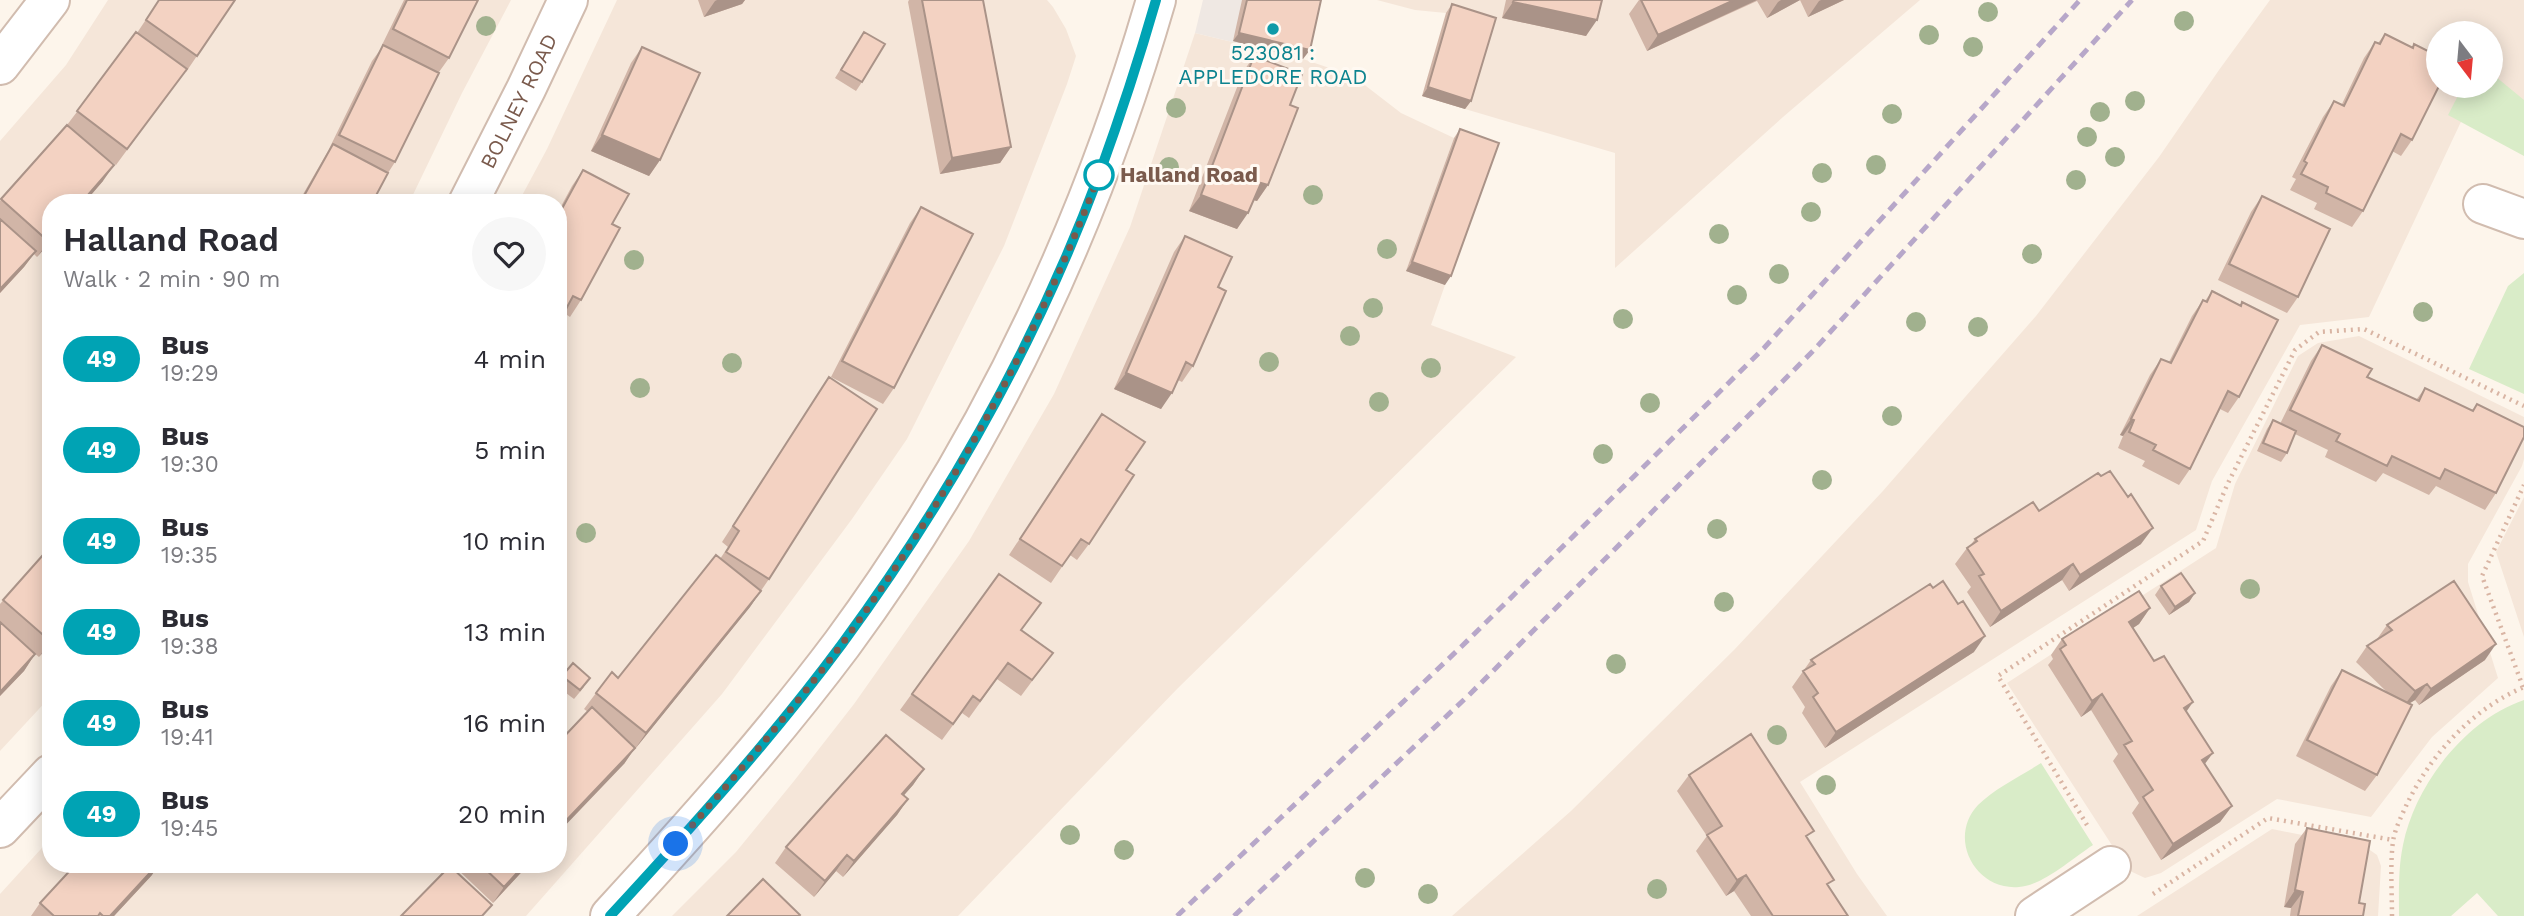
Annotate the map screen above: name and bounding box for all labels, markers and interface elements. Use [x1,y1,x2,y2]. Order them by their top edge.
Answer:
marker: 523081 : APPLEDORE ROAD [1265,21,1281,37]
north arrow [2426,21,2502,98]
map controls [2426,21,2503,98]
street label: BOLNEY ROAD [475,29,562,172]
place label: 523081 : APPLEDORE ROAD [1179,40,1367,89]
marker: Halland Road [1084,160,1114,190]
place label: Halland Road [1120,162,1258,187]
button: heart [472,217,546,291]
text: Halland Road [63,220,279,259]
text: Walk · 2 min · 90 m [63,266,280,293]
text: Bus [161,330,209,360]
text: 4 min [473,344,546,374]
text: 49 [86,345,117,373]
text: 19:29 [161,360,219,387]
text: Bus [161,421,209,451]
text: 5 min [474,435,546,465]
text: 49 [86,436,117,464]
text: 19:30 [161,451,219,478]
text: Bus [161,512,209,542]
text: 10 min [463,526,546,556]
text: 49 [86,527,117,555]
text: 19:35 [161,542,218,569]
text: Bus [161,603,209,633]
text: 13 min [464,617,546,647]
text: 49 [86,618,117,646]
text: 19:38 [161,633,219,660]
text: Bus [161,694,209,724]
text: 16 min [463,708,546,738]
text: 49 [86,709,117,737]
text: 19:41 [161,724,214,751]
text: Bus [161,785,209,815]
text: 20 min [458,799,546,829]
text: 49 [86,800,117,828]
text: 19:45 [161,815,218,842]
your location [658,826,693,861]

